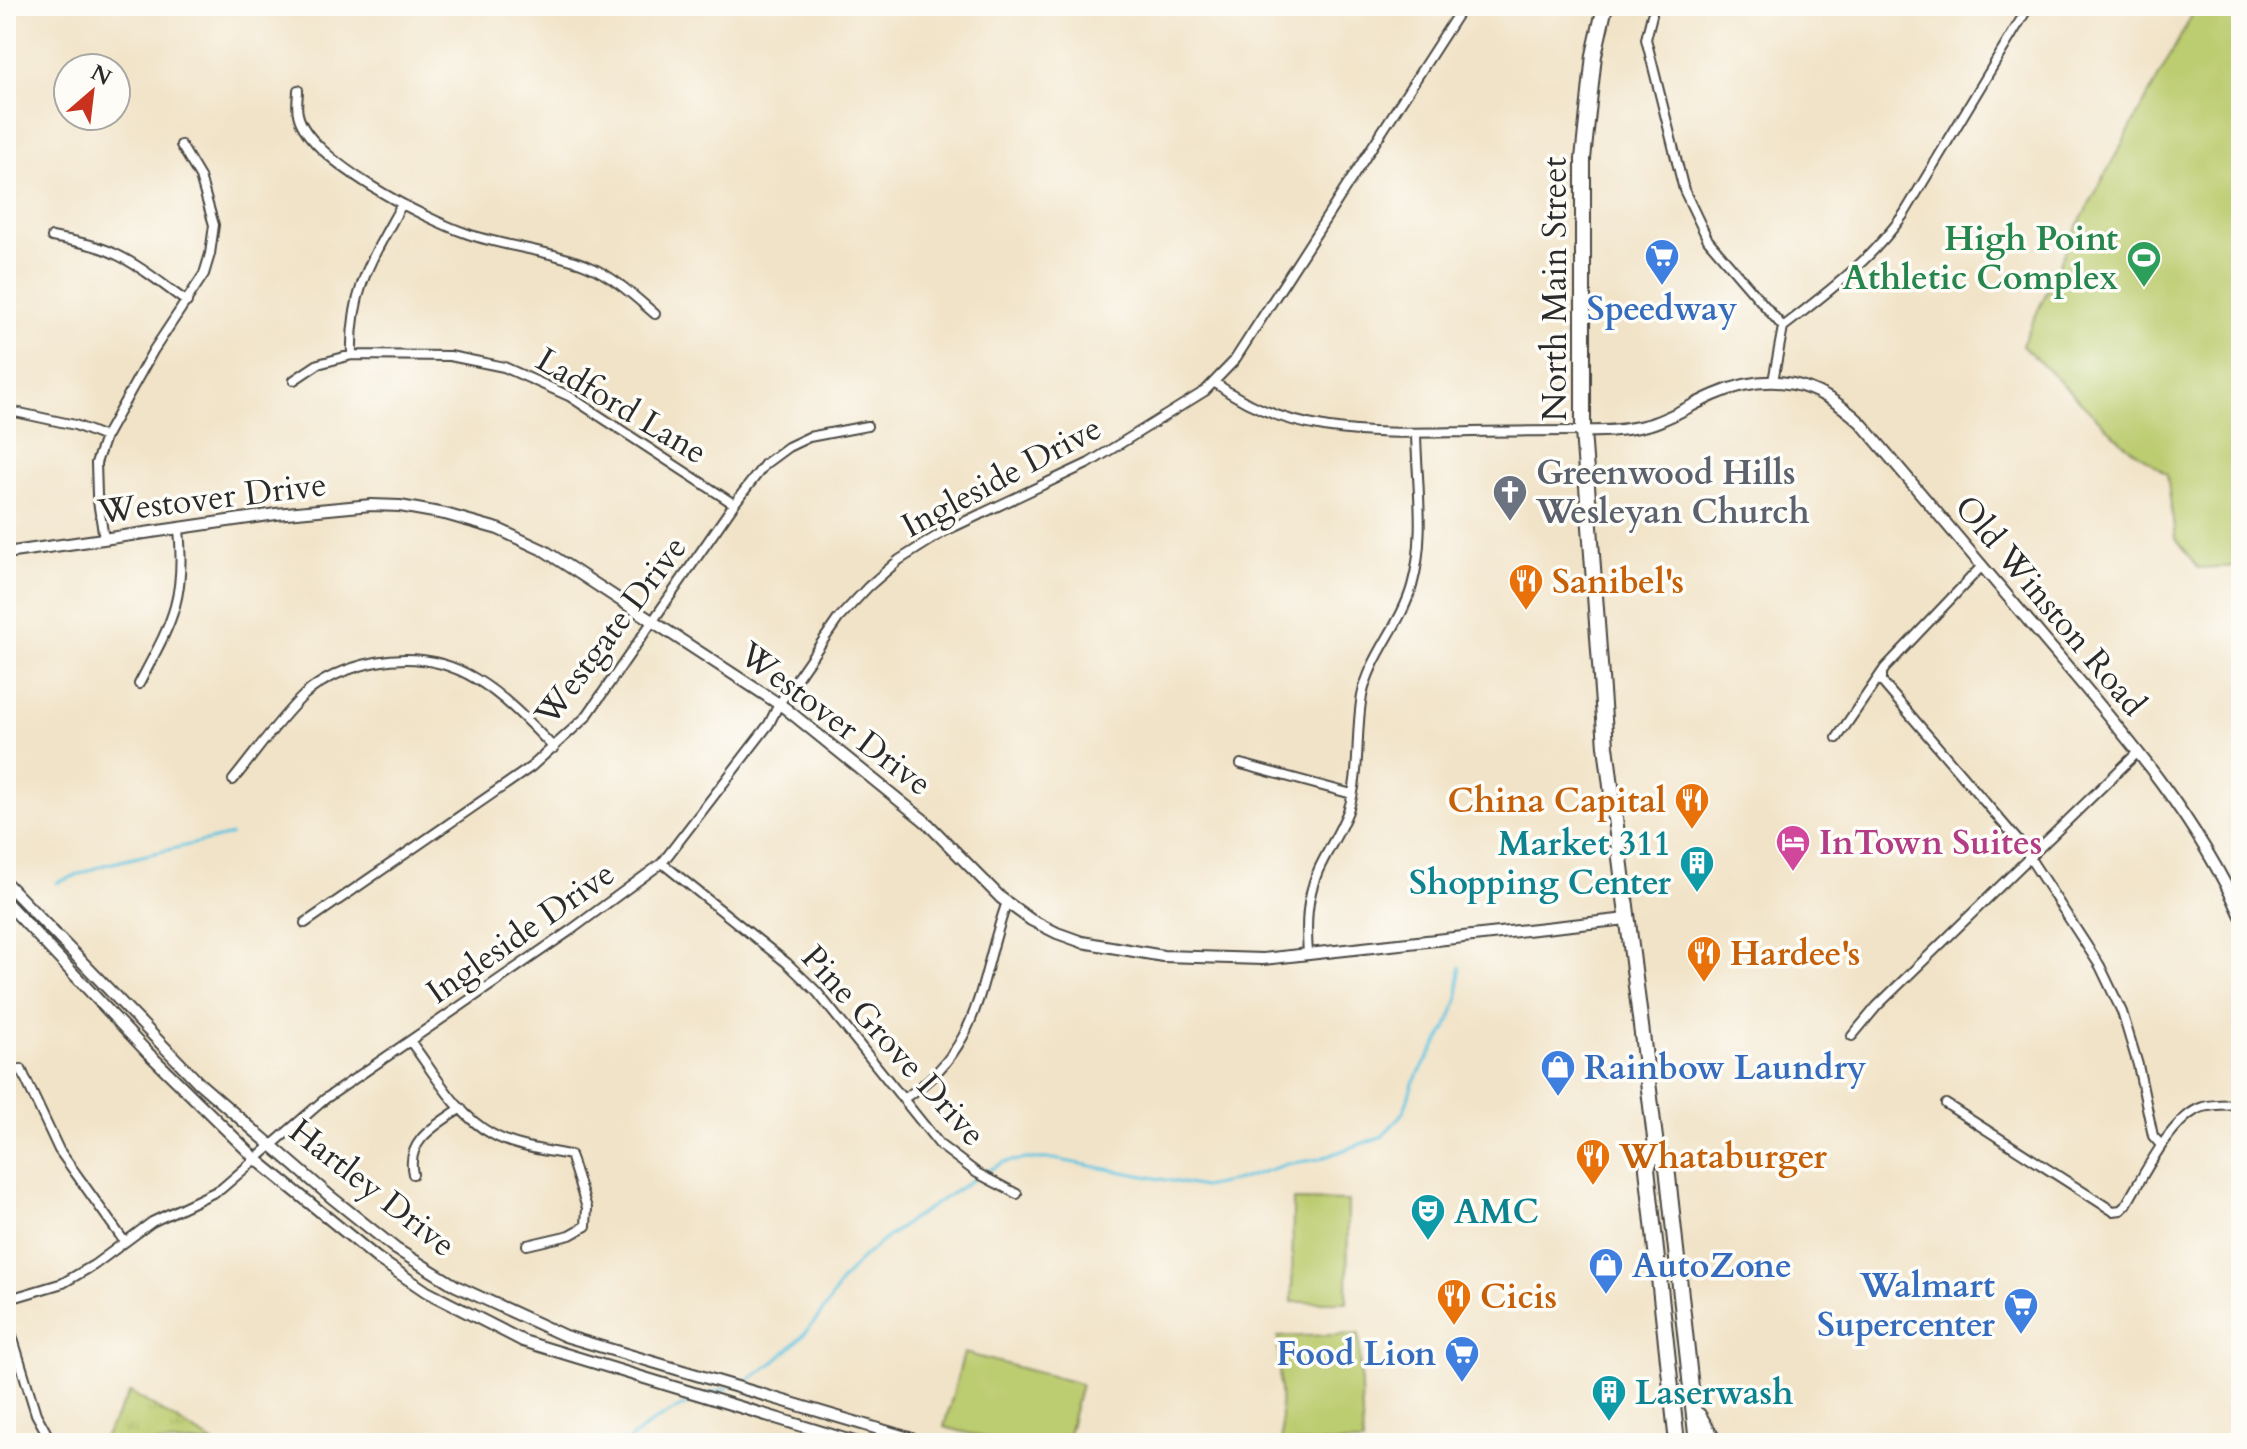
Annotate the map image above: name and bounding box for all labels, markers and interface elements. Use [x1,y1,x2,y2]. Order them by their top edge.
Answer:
north arrow [52,52,132,132]
text: N [85,57,116,93]
street label: North Main Street [1532,156,1578,421]
place label: High Point Athletic Complex [1842,216,2119,301]
supermarket icon: Speedway [1643,237,1681,287]
sports icon: High Point Athletic Complex [2125,239,2163,289]
place label: Speedway [1587,286,1737,332]
street label: Ladford Lane [527,337,716,475]
street label: Ingleside Drive [894,405,1109,549]
place label: Greenwood Hills Wesleyan Church [1535,450,1810,535]
street label: Westover Drive [94,461,329,535]
church icon: Greenwood Hills Wesleyan Church [1491,473,1529,523]
street label: Old Winston Road [1944,485,2156,726]
street label: Westgate Drive [524,526,697,736]
place label: Sanibel's [1552,559,1684,605]
restaurant icon: Sanibel's [1507,562,1545,612]
street label: Westover Drive [729,631,941,806]
place label: China Capital [1448,778,1666,824]
restaurant icon: China Capital [1673,781,1711,831]
place label: InTown Suites [1819,820,2042,866]
place label: Market 311 Shopping Center [1409,821,1671,906]
hotel icon: InTown Suites [1774,823,1812,873]
building icon: Market 311 Shopping Center [1678,844,1716,894]
street label: Ingleside Drive [417,851,624,1015]
place label: Hardee's [1730,931,1860,977]
restaurant icon: Hardee's [1685,934,1723,984]
street label: Pine Grove Drive [791,935,996,1156]
place label: Rainbow Laundry [1584,1045,1866,1091]
shop icon: Rainbow Laundry [1539,1048,1577,1098]
street label: Hartley Drive [280,1108,465,1267]
place label: Whataburger [1618,1134,1827,1180]
restaurant icon: Whataburger [1574,1137,1612,1187]
place label: AMC [1454,1189,1539,1235]
theatre icon: AMC [1409,1192,1447,1242]
place label: AutoZone [1632,1243,1792,1289]
shop icon: AutoZone [1587,1246,1625,1296]
place label: Walmart Supercenter [1817,1263,1995,1348]
place label: Cicis [1480,1274,1557,1320]
restaurant icon: Cicis [1435,1277,1473,1327]
supermarket icon: Walmart Supercenter [2002,1286,2040,1336]
place label: Food Lion [1276,1331,1436,1377]
supermarket icon: Food Lion [1443,1334,1481,1384]
place label: Laserwash [1635,1370,1793,1416]
building icon: Laserwash [1590,1373,1628,1423]

